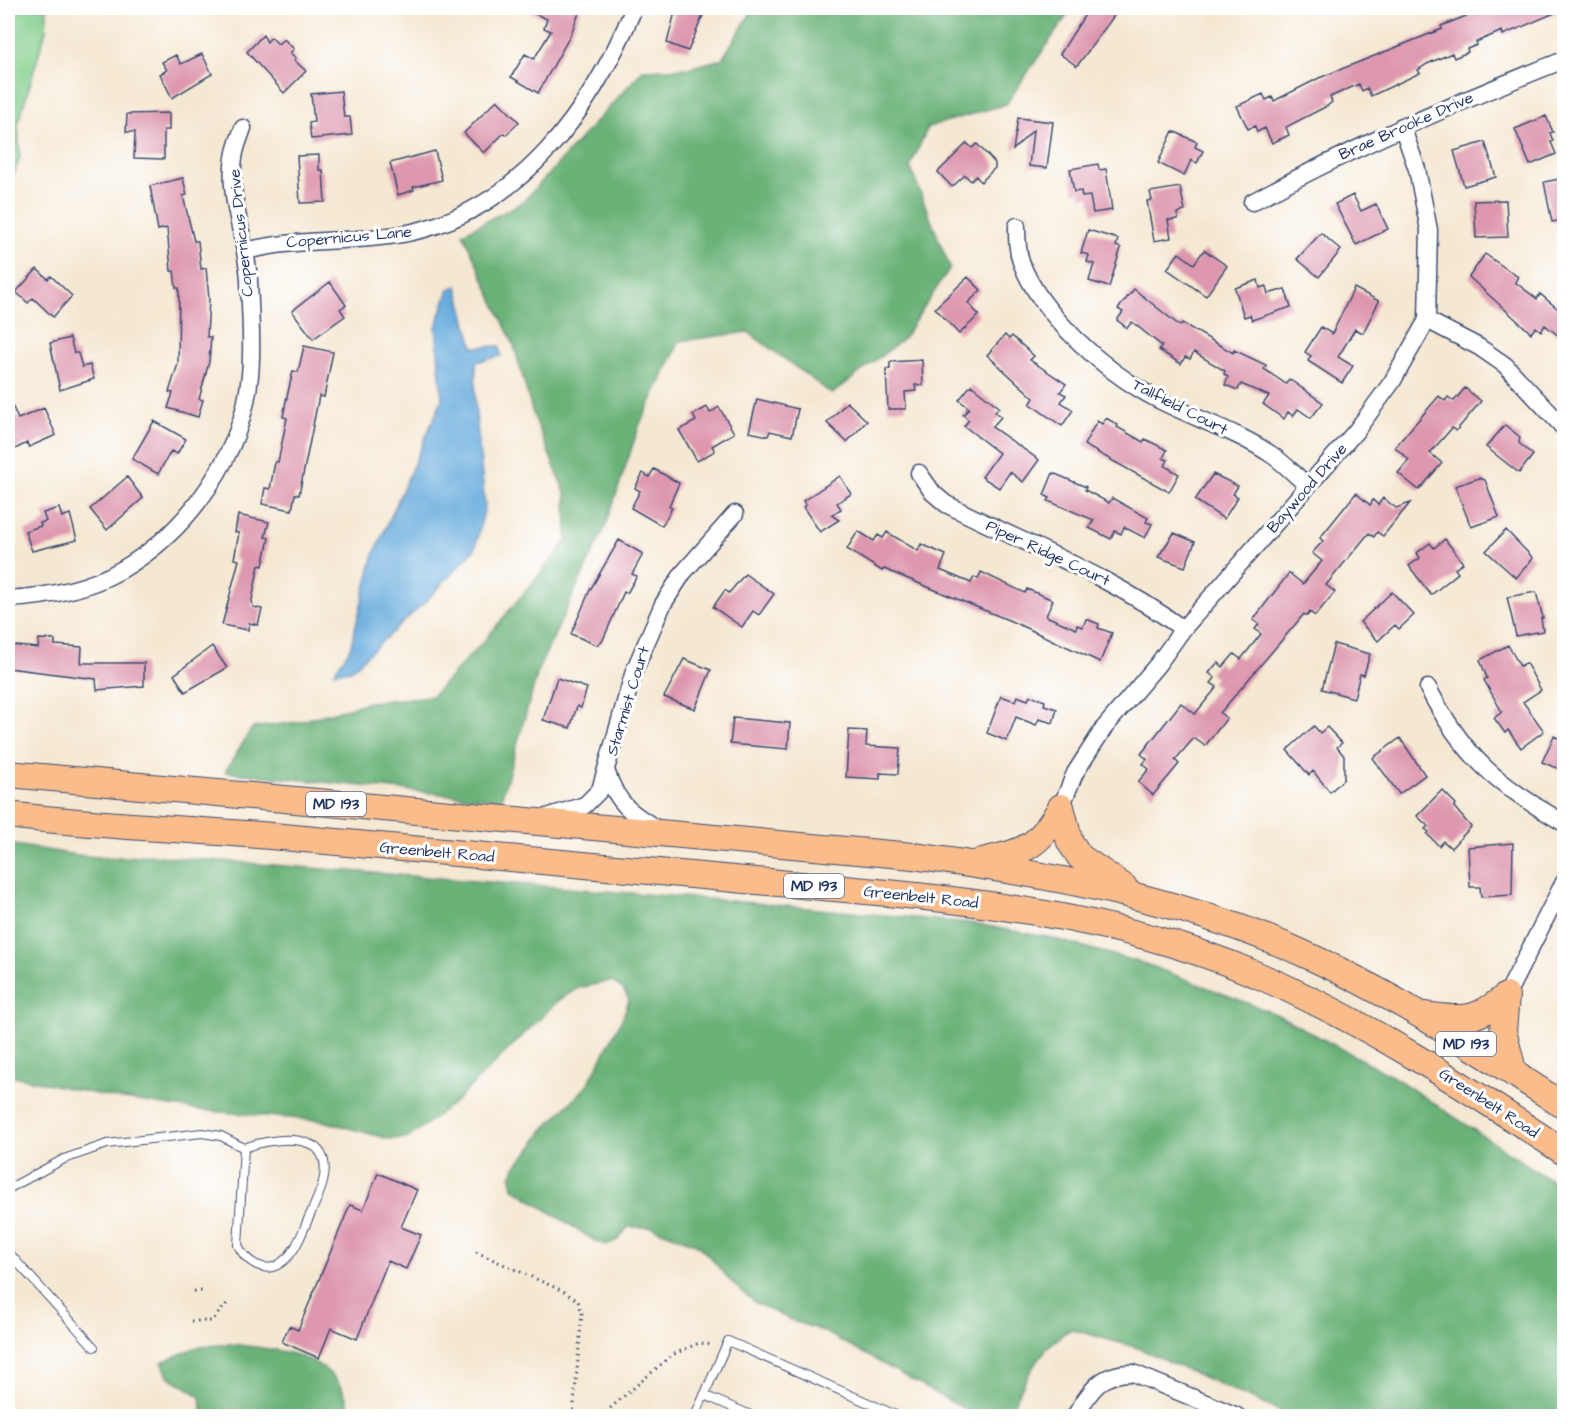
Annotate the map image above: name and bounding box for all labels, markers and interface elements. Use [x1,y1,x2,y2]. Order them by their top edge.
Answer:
street label: Brae Brooke Drive [1335,86,1477,166]
street label: Copernicus Drive [223,168,259,298]
street label: Copernicus Lane [285,221,413,253]
street label: Tallfield Court [1128,373,1232,441]
street label: Baywood Drive [1262,438,1353,538]
street label: Piper Ridge Court [982,515,1114,593]
street label: Starmist Court [601,643,655,758]
road number: MD 193 [306,792,366,816]
street label: Greenbelt Road [379,836,495,868]
road number: MD 193 [784,874,844,898]
street label: Greenbelt Road [863,880,979,914]
road number: MD 193 [1436,1032,1496,1056]
street label: Greenbelt Road [1435,1062,1543,1144]

